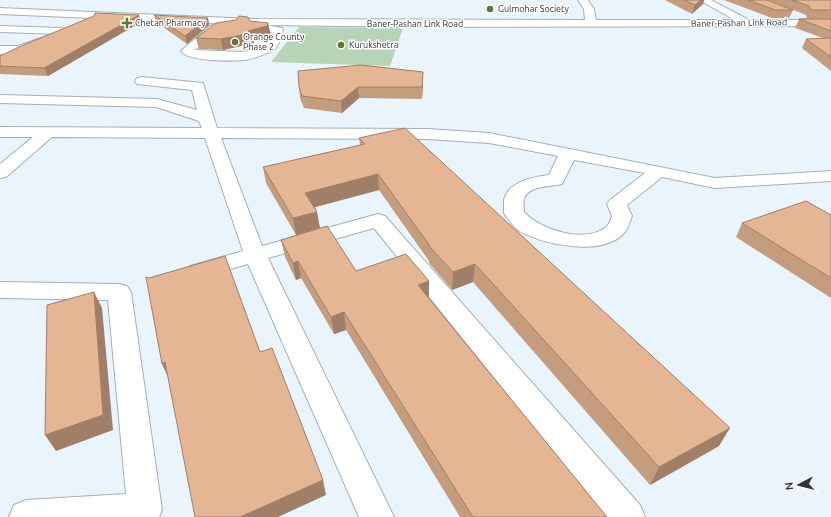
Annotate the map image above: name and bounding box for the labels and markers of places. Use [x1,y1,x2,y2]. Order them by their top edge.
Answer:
marker: Gulmohar Society [485,4,495,14]
place label: Gulmohar Society [498,4,570,14]
marker: Chetan Pharmacy [122,18,132,28]
place label: Chetan Pharmacy [135,18,206,28]
place label: Orange County Phase 2 [243,32,305,52]
marker: Orange County Phase 2 [230,37,240,47]
marker: Kurukshetra [336,40,346,50]
place label: Kurukshetra [349,40,398,50]

